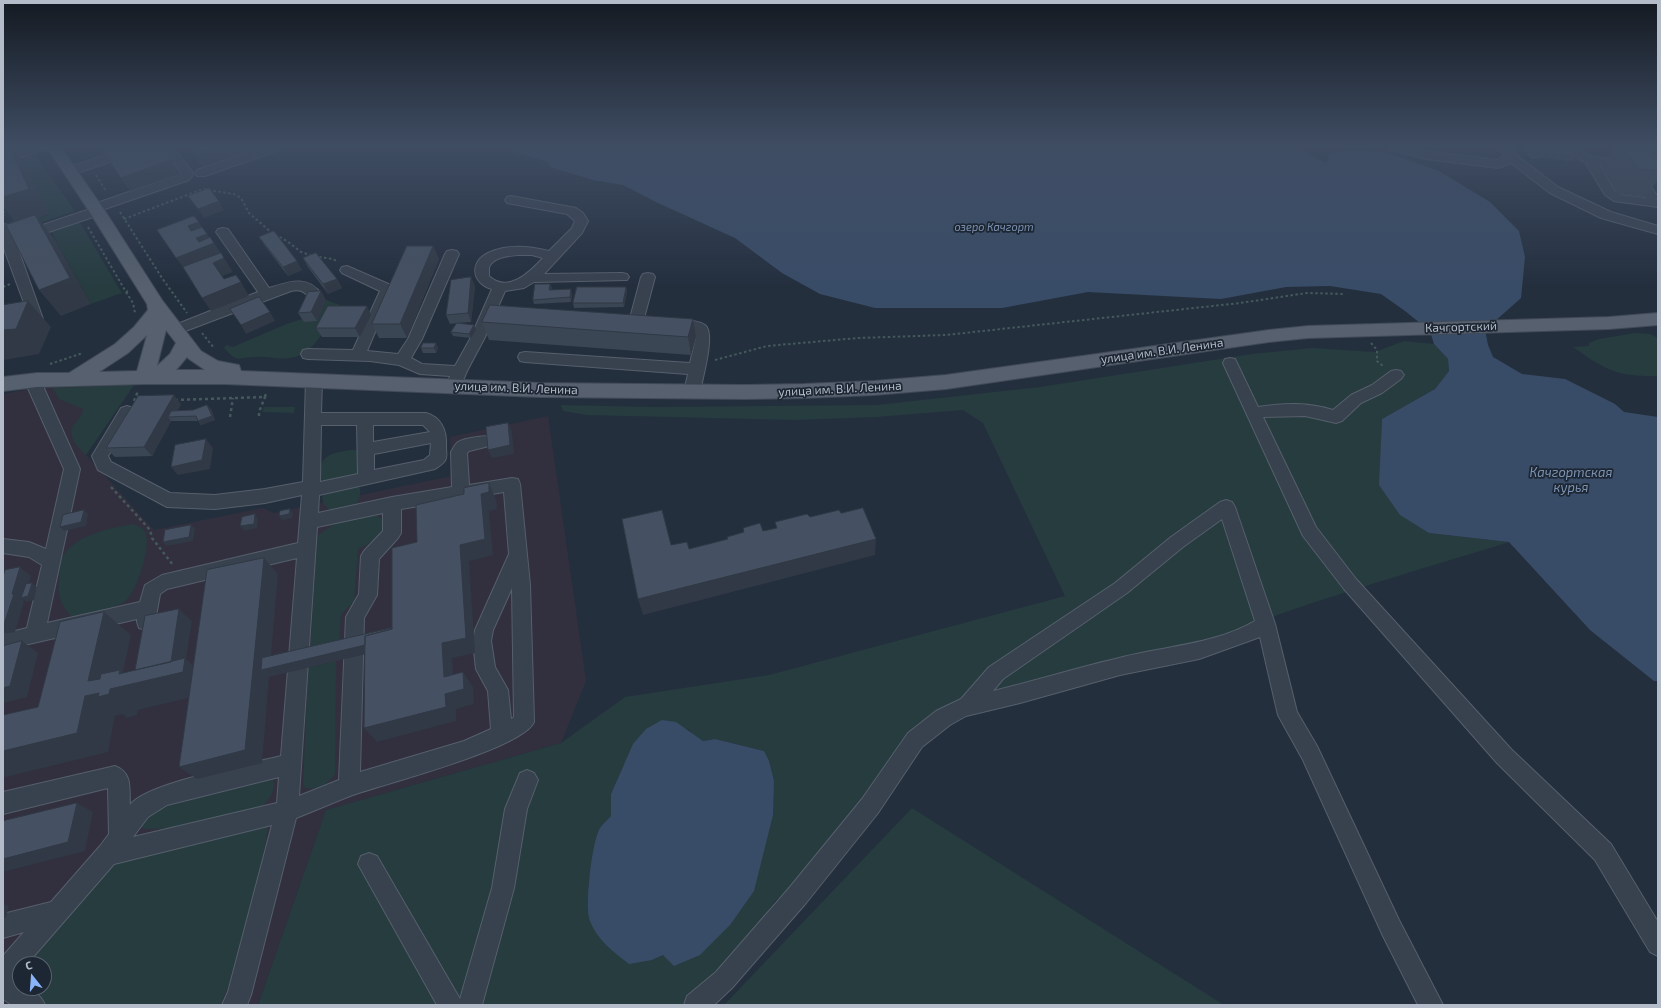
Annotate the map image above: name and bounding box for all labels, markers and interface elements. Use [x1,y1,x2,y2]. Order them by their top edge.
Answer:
water label: озеро Качгорт [954,220,1034,234]
street label: Качгортский [1425,319,1497,335]
street label: улица им. В.И. Ленина [1100,335,1224,367]
street label: улица им. В.И. Ленина [454,379,578,397]
street label: улица им. В.И. Ленина [778,379,902,399]
water label: Качгортская курья [1530,465,1612,496]
north arrow [12,956,52,996]
text: С [24,958,34,972]

